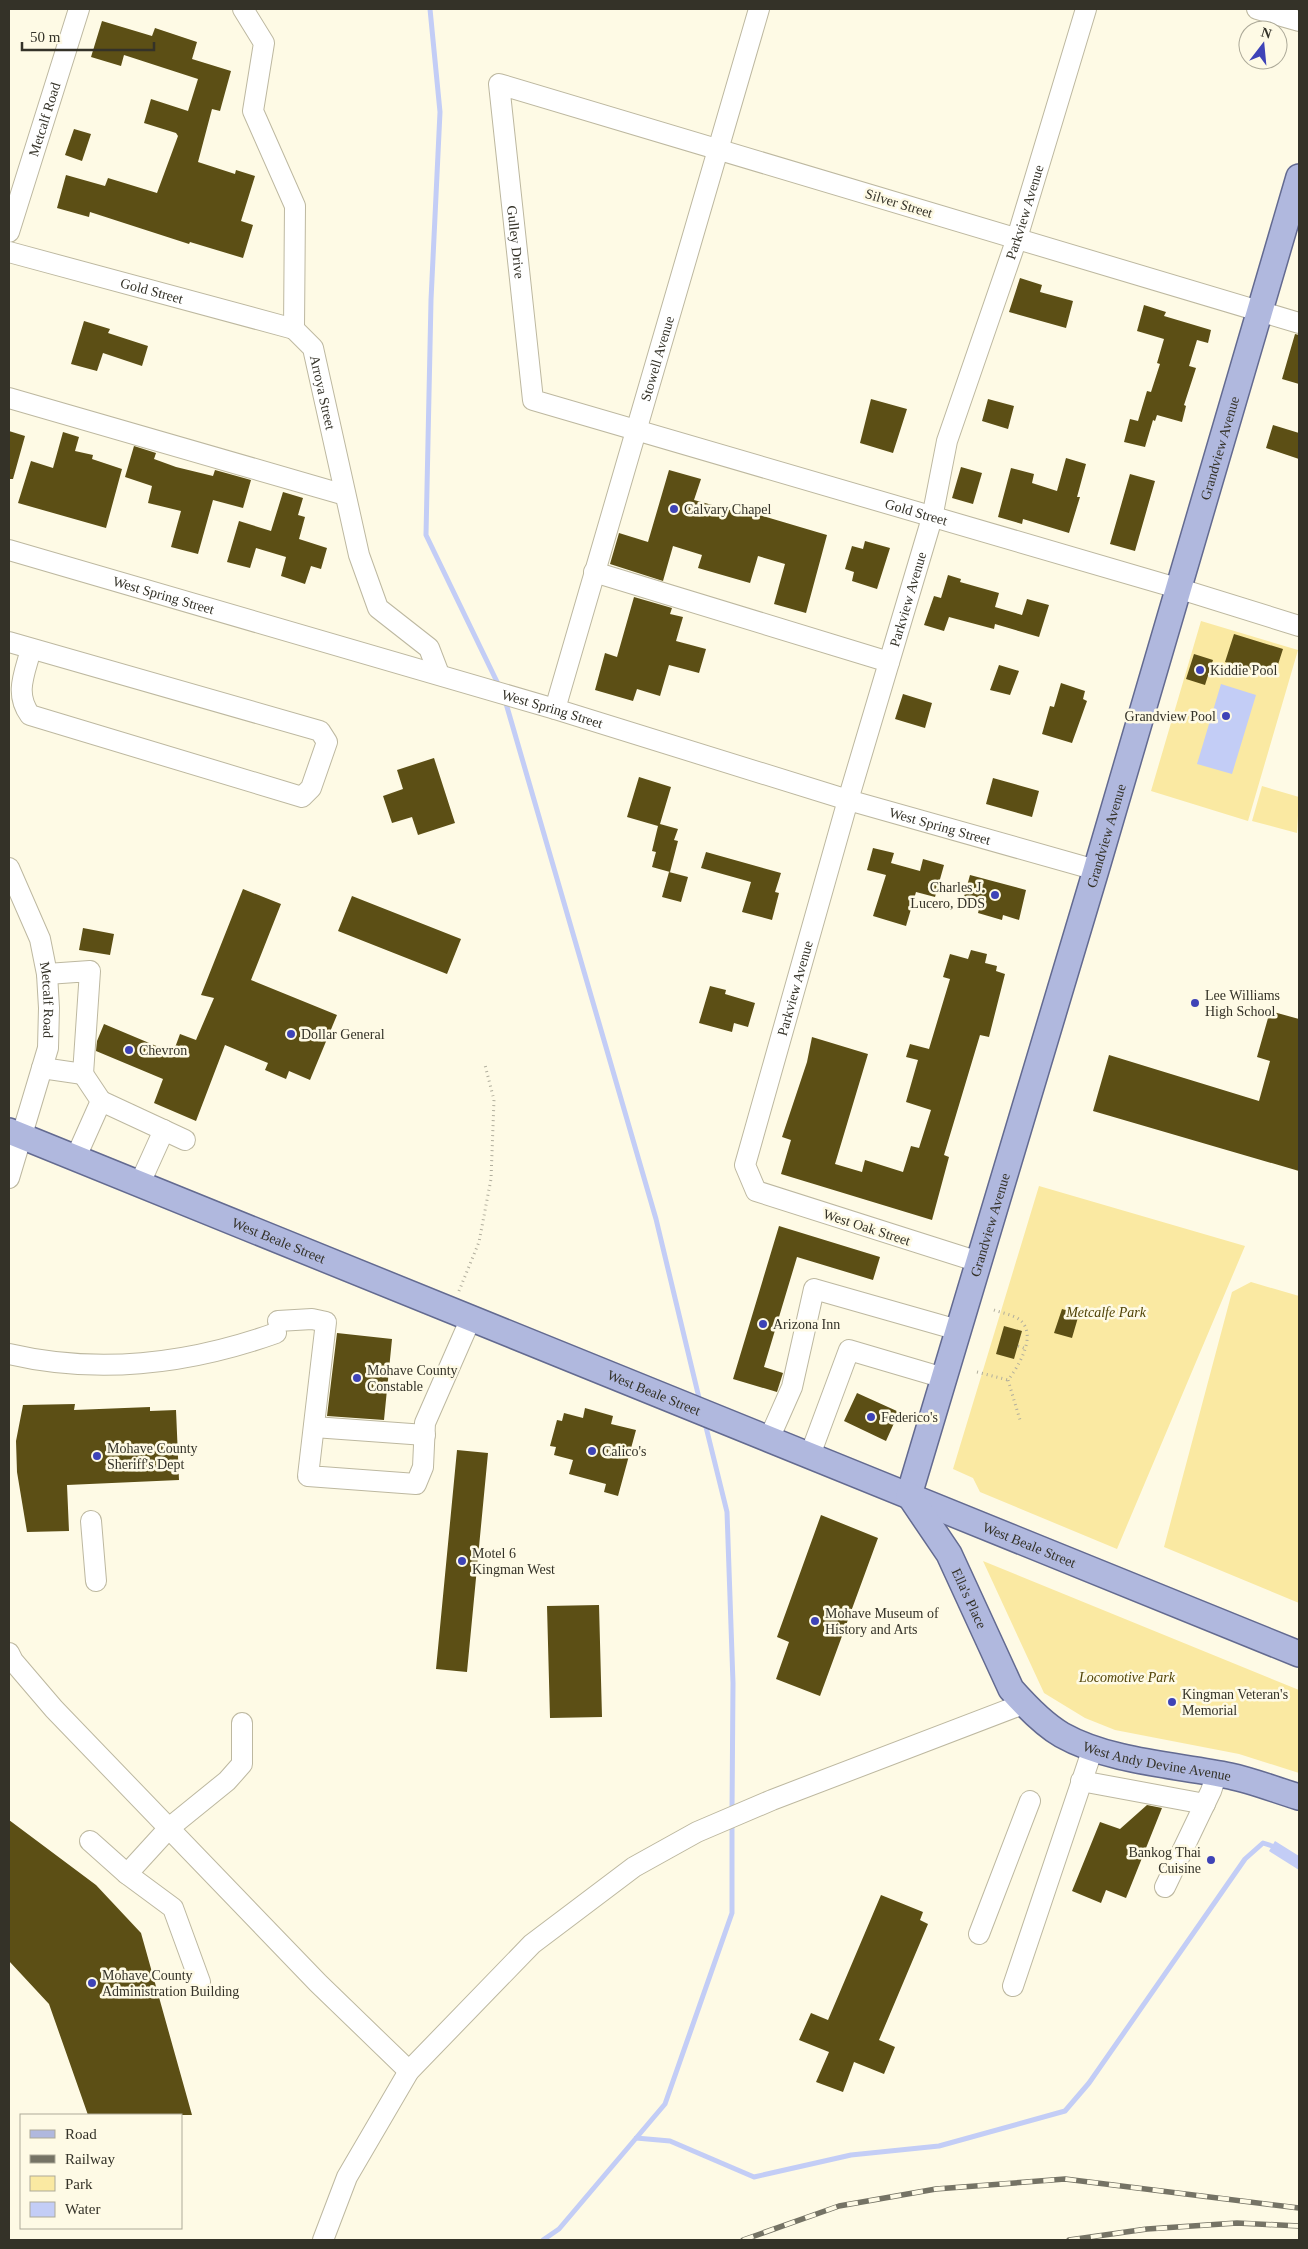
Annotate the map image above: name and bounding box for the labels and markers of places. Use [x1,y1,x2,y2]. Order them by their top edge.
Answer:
place label: Calvary Chapel [684,502,772,517]
marker: Calvary Chapel [668,503,680,515]
place label: Kiddie Pool [1210,663,1277,678]
marker: Kiddie Pool [1194,664,1206,676]
place label: Grandview Pool [1125,709,1216,724]
marker: Grandview Pool [1220,710,1232,722]
place label: Charles J. Lucero, DDS [910,880,985,911]
marker: Charles J. Lucero, DDS [989,889,1001,901]
place label: Lee Williams High School [1205,988,1280,1019]
marker: Lee Williams High School [1189,997,1201,1009]
place label: Dollar General [301,1027,385,1042]
marker: Dollar General [285,1028,297,1040]
place label: Chevron [139,1043,187,1058]
marker: Chevron [123,1044,135,1056]
place label: Arizona Inn [773,1317,840,1332]
marker: Arizona Inn [757,1318,769,1330]
place label: Mohave County Constable [367,1363,458,1394]
marker: Mohave County Constable [351,1372,363,1384]
place label: Federico's [881,1410,938,1425]
marker: Federico's [865,1411,877,1423]
place label: Mohave County Sheriff's Dept [107,1441,198,1472]
place label: Calico's [602,1444,647,1459]
marker: Calico's [586,1445,598,1457]
marker: Mohave County Sheriff's Dept [91,1450,103,1462]
place label: Motel 6 Kingman West [472,1546,555,1577]
marker: Motel 6 Kingman West [456,1555,468,1567]
place label: Mohave Museum of History and Arts [825,1606,939,1637]
marker: Mohave Museum of History and Arts [809,1615,821,1627]
place label: Kingman Veteran's Memorial [1182,1687,1288,1718]
marker: Kingman Veteran's Memorial [1166,1696,1178,1708]
place label: Bankog Thai Cuisine [1129,1845,1201,1876]
marker: Bankog Thai Cuisine [1205,1854,1217,1866]
place label: Mohave County Administration Building [102,1968,239,1999]
marker: Mohave County Administration Building [86,1977,98,1989]

